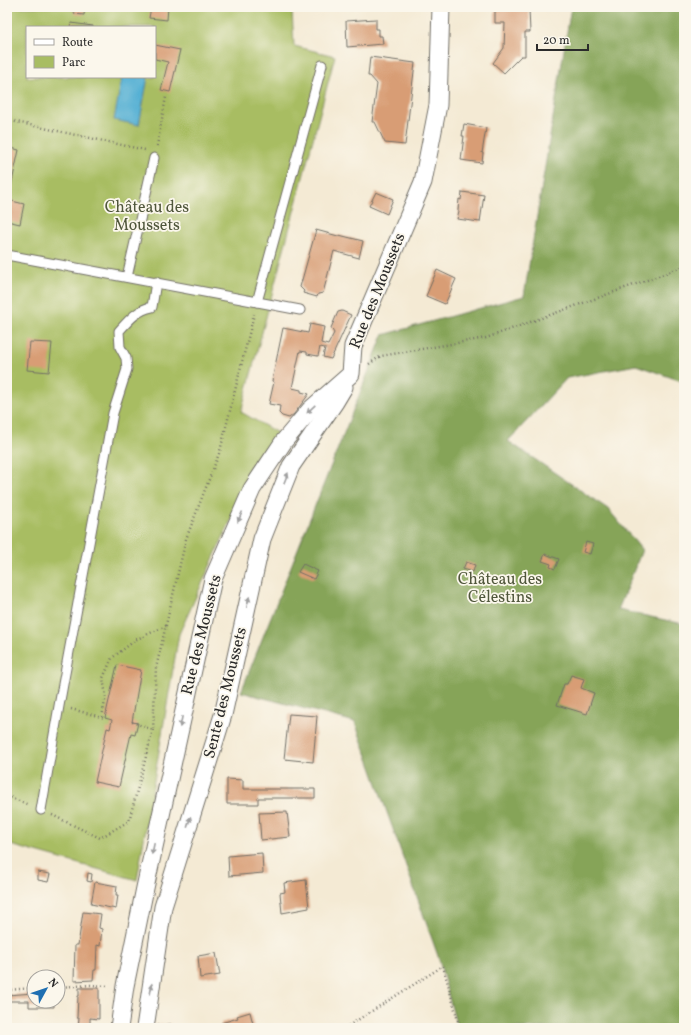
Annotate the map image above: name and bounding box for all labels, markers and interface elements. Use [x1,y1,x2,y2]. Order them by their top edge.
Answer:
legend [26,26,156,78]
scale bar [537,26,588,52]
text: 20 m [543,33,570,49]
text: Route [62,35,93,51]
text: Parc [62,55,85,71]
park label: Château des Moussets [105,197,189,237]
street label: Rue des Moussets [345,230,411,352]
one-way arrow [306,404,316,414]
one-way arrow [284,472,290,484]
one-way arrow [237,511,243,523]
park label: Château des Célestins [458,569,542,609]
street label: Rue des Moussets [176,572,228,697]
one-way arrow [246,596,252,608]
street label: Sente des Moussets [199,625,253,761]
one-way arrow [178,716,184,728]
one-way arrow [187,816,193,828]
one-way arrow [150,843,156,855]
north arrow [26,969,66,1009]
text: N [44,976,61,991]
one-way arrow [148,983,154,996]

